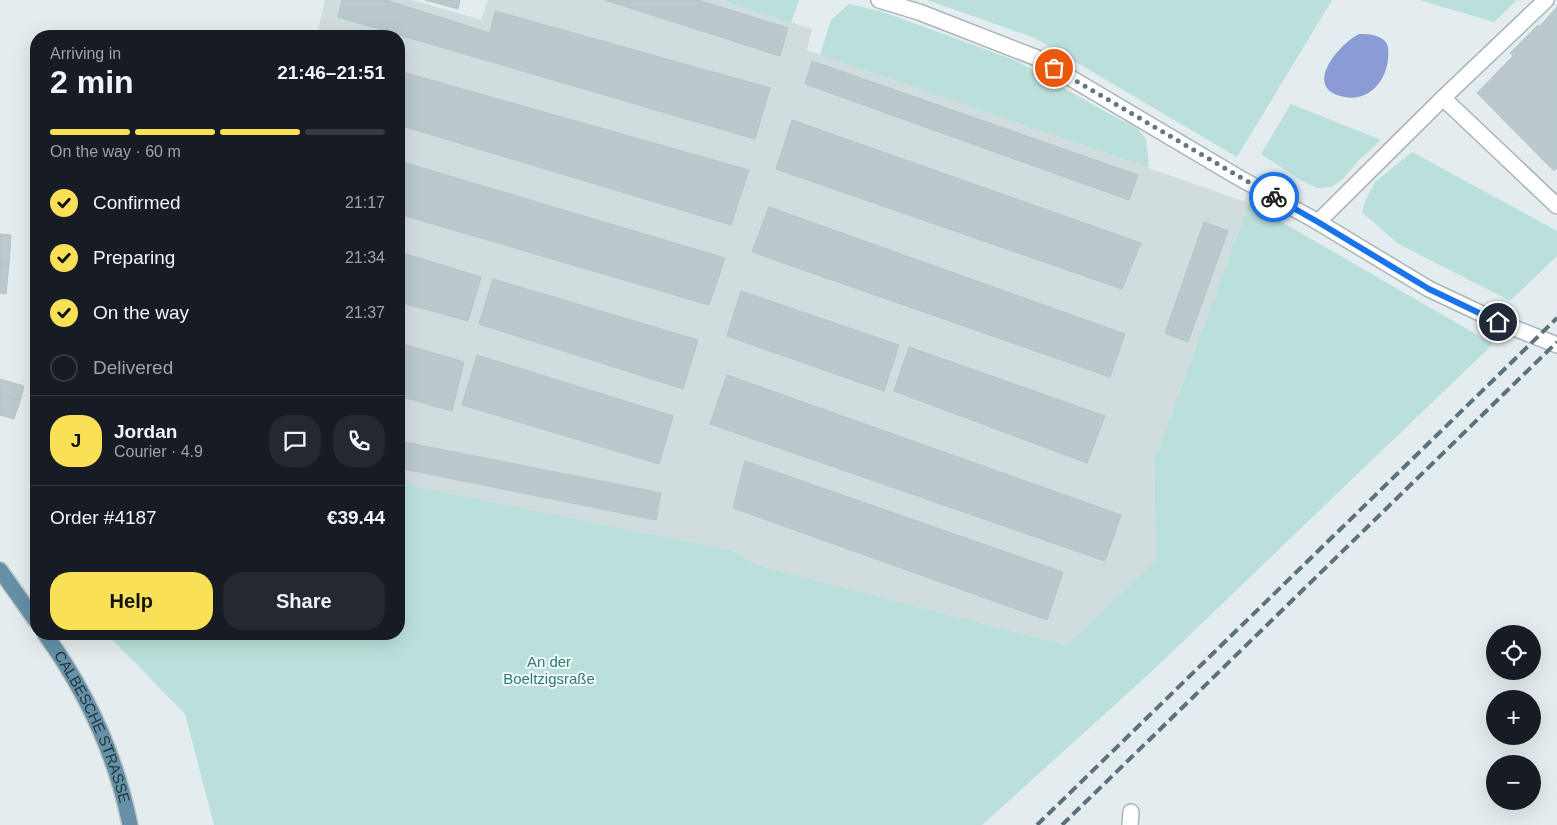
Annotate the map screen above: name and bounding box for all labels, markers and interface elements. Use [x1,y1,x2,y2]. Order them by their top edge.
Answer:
text: Arriving in [50,45,121,62]
pin [1033,47,1075,89]
icon: bag [1040,54,1068,82]
text: 21:46–21:51 [277,62,385,83]
text: 2 min [50,64,134,100]
text: On the way · 60 m [50,143,181,160]
courier [1249,172,1299,222]
icon: bike [1260,183,1288,211]
icon: check [50,189,78,217]
text: Confirmed [93,192,181,213]
text: 21:17 [345,194,385,211]
icon: check [50,244,78,272]
text: Preparing [93,247,175,268]
text: 21:34 [345,249,385,266]
icon: check [50,299,78,327]
pin [1477,301,1519,343]
text: On the way [93,302,189,323]
text: 21:37 [345,304,385,321]
icon: home [1484,308,1512,336]
text: Delivered [93,357,173,378]
button: chat [269,415,321,467]
button: phone [333,415,385,467]
text: Jordan [114,421,177,442]
text: J [71,430,81,451]
text: Courier · 4.9 [114,443,203,460]
text: Order #4187 [50,507,157,528]
text: €39.44 [327,507,385,528]
button: Help [50,572,213,630]
button: Share [223,572,385,630]
map controls [1486,625,1541,810]
button: locate [1486,625,1541,680]
street label: CALBESCHE STRASSE [51,648,134,805]
park label: An der Boeltzigsraße [503,653,595,687]
button: + [1486,690,1541,745]
button: − [1486,755,1541,810]

